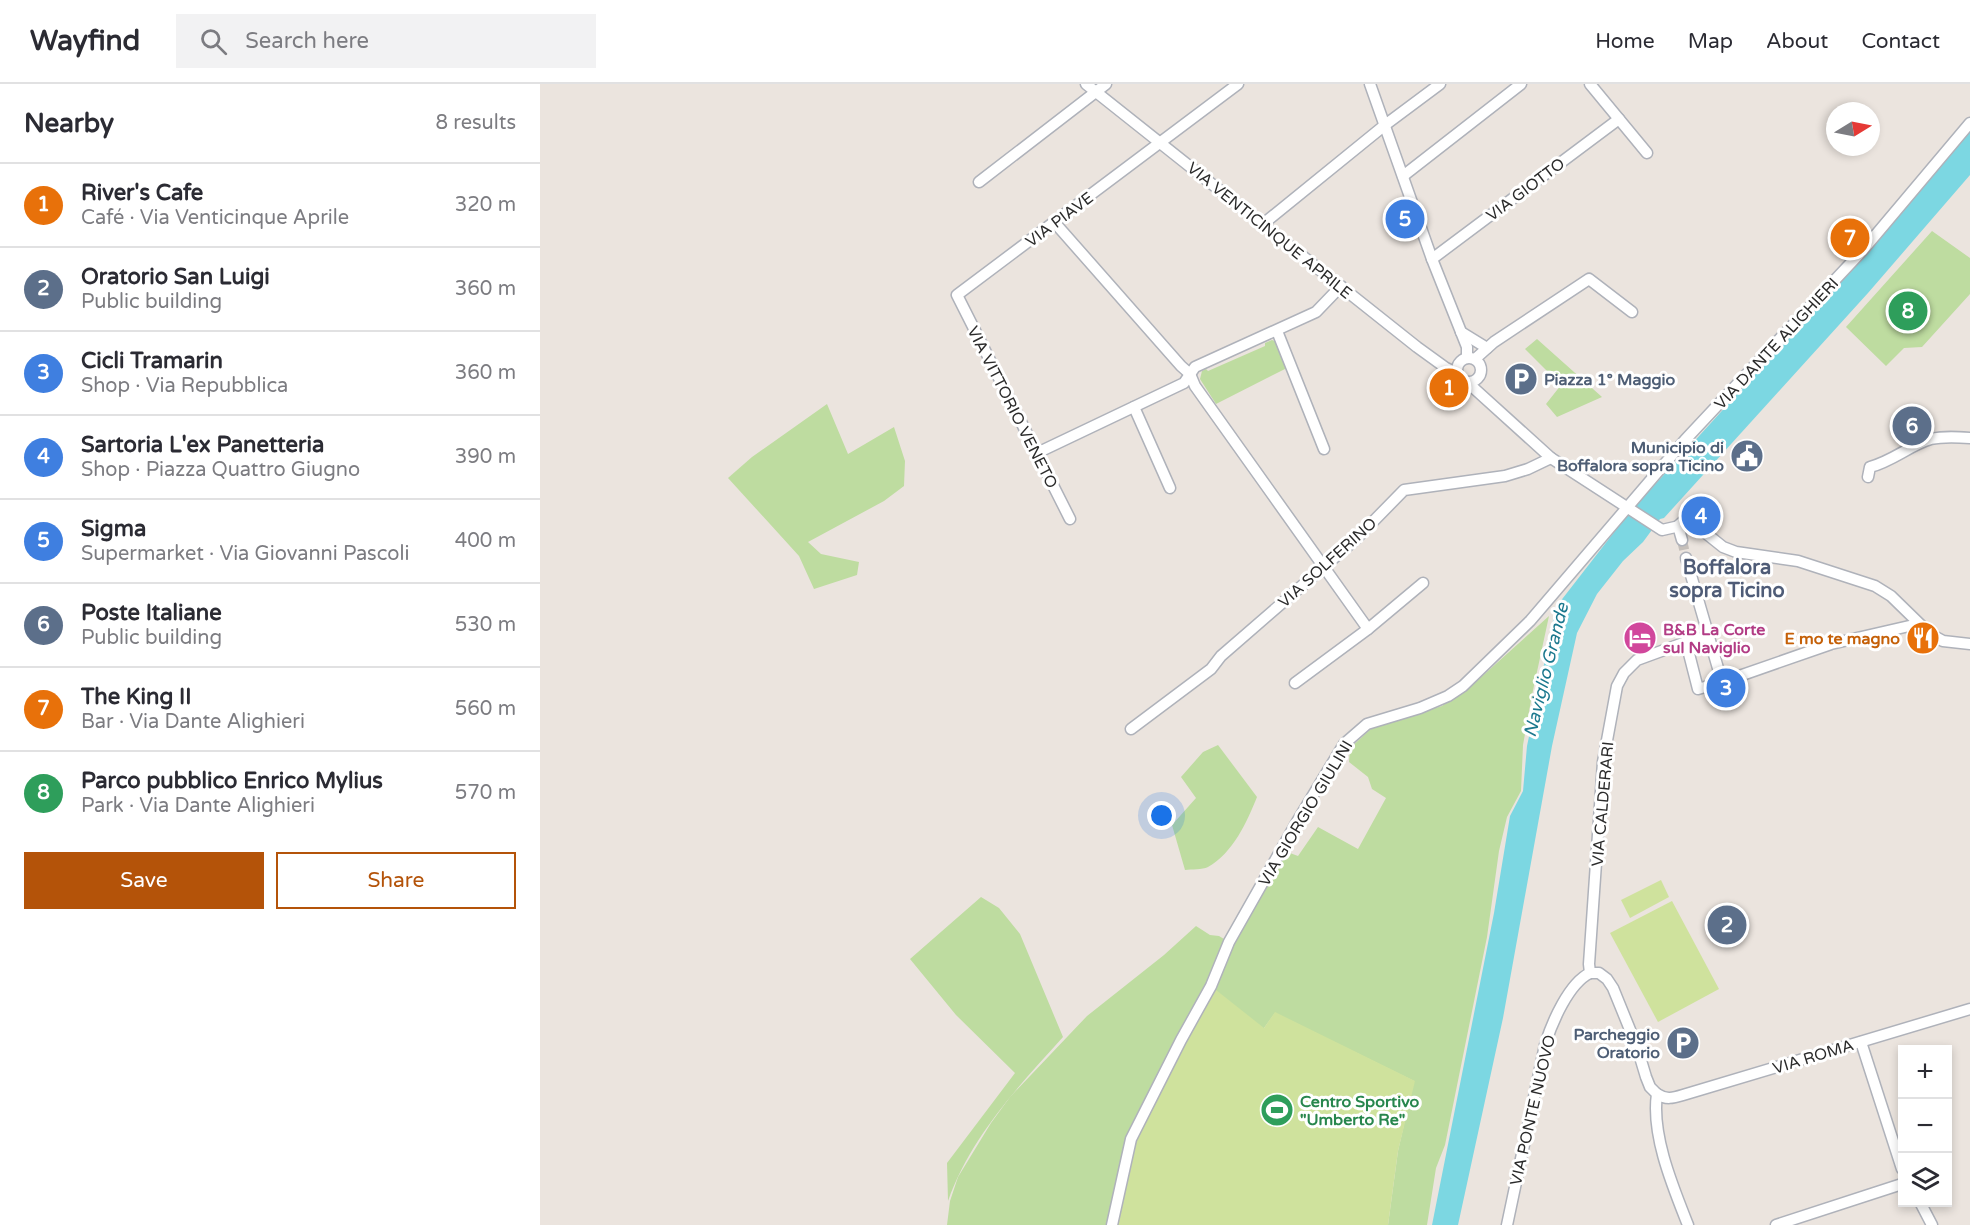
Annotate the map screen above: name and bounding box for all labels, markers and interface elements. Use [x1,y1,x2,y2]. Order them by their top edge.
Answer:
search box [176,14,596,68]
text: Wayfind [30,24,140,58]
icon: search [197,25,230,58]
text: Search here [245,28,369,54]
text: Home [1595,29,1655,54]
text: Map [1688,29,1733,54]
text: About [1766,29,1828,54]
text: Contact [1861,29,1940,54]
north arrow [1826,102,1880,156]
text: Nearby [24,108,114,139]
text: 8 results [436,111,516,135]
street label: VIA GIOTTO [1482,154,1569,226]
street label: VIA VENTICINQUE APRILE [1183,158,1356,303]
text: River's Cafe [81,180,203,206]
street label: VIA PIAVE [1022,188,1097,252]
text: 1 [37,193,50,217]
text: 320 m [455,193,516,217]
pin: 5 [1386,196,1424,242]
text: Café · Via Venticinque Aprile [81,206,349,230]
pin: 7 [1830,216,1870,260]
text: Oratorio San Luigi [81,264,270,290]
street label: VIA DANTE ALIGHIERI [1710,274,1843,414]
text: 2 [37,277,50,301]
text: 360 m [455,277,516,301]
pin: 8 [1888,288,1928,334]
text: Public building [81,290,222,314]
street label: VIA VITTORIO VENETO [962,323,1062,492]
text: Cicli Tramarin [81,348,223,374]
text: 3 [37,361,50,385]
text: 360 m [455,361,516,385]
parking icon: Piazza 1° Maggio [1503,361,1539,397]
pin: 1 [1430,366,1468,410]
place label: Piazza 1° Maggio [1544,370,1676,390]
text: Shop · Via Repubblica [81,374,288,398]
pin: 6 [1892,404,1932,448]
text: Sartoria L'ex Panetteria [81,432,324,458]
place label: Municipio di Boffalora sopra Ticino [1557,438,1724,476]
public building icon: Municipio di Boffalora sopra Ticino [1729,438,1765,474]
text: 4 [37,445,50,469]
text: 390 m [455,445,516,469]
text: Shop · Piazza Quattro Giugno [81,458,360,482]
pin: 4 [1682,494,1720,538]
street label: VIA SOLFERINO [1274,513,1381,612]
text: Sigma [81,516,146,542]
text: 5 [37,529,50,553]
text: 400 m [455,529,516,553]
text: Supermarket · Via Giovanni Pascoli [81,542,409,566]
district label: Boffalora sopra Ticino [1669,556,1785,603]
text: Poste Italiane [81,600,222,626]
water label: Naviglio Grande [1519,600,1574,739]
text: 6 [37,613,50,637]
text: 530 m [455,613,516,637]
hotel icon: B&B La Corte sul Naviglio [1622,620,1658,656]
place label: B&B La Corte sul Naviglio [1663,620,1765,658]
restaurant icon: E mo te magno [1905,620,1941,656]
text: Public building [81,626,222,650]
place label: E mo te magno [1785,629,1900,649]
pin: 3 [1706,666,1746,710]
text: The King II [81,684,192,710]
text: 7 [37,697,50,721]
text: 560 m [455,697,516,721]
text: Bar · Via Dante Alighieri [81,710,305,734]
street label: VIA GIORGIO GIULINI [1254,737,1357,890]
street label: VIA CALDERARI [1588,741,1618,867]
text: Parco pubblico Enrico Mylius [81,768,383,794]
text: 8 [37,781,50,805]
text: 570 m [455,781,516,805]
text: Park · Via Dante Alighieri [81,794,315,818]
your location [1147,801,1176,830]
button: Save [24,852,264,909]
button: Share [276,852,516,909]
pin: 2 [1708,902,1746,948]
place label: Parcheggio Oratorio [1574,1025,1660,1063]
parking icon: Parcheggio Oratorio [1665,1025,1701,1061]
street label: VIA PONTE NUOVO [1506,1033,1560,1188]
street label: VIA ROMA [1770,1035,1856,1079]
map controls [1898,1045,1952,1207]
button: + [1898,1045,1952,1099]
sports icon: Centro Sportivo "Umberto Re" [1259,1092,1295,1128]
place label: Centro Sportivo "Umberto Re" [1300,1092,1420,1130]
button: − [1898,1099,1952,1153]
button: layers [1898,1153,1952,1207]

